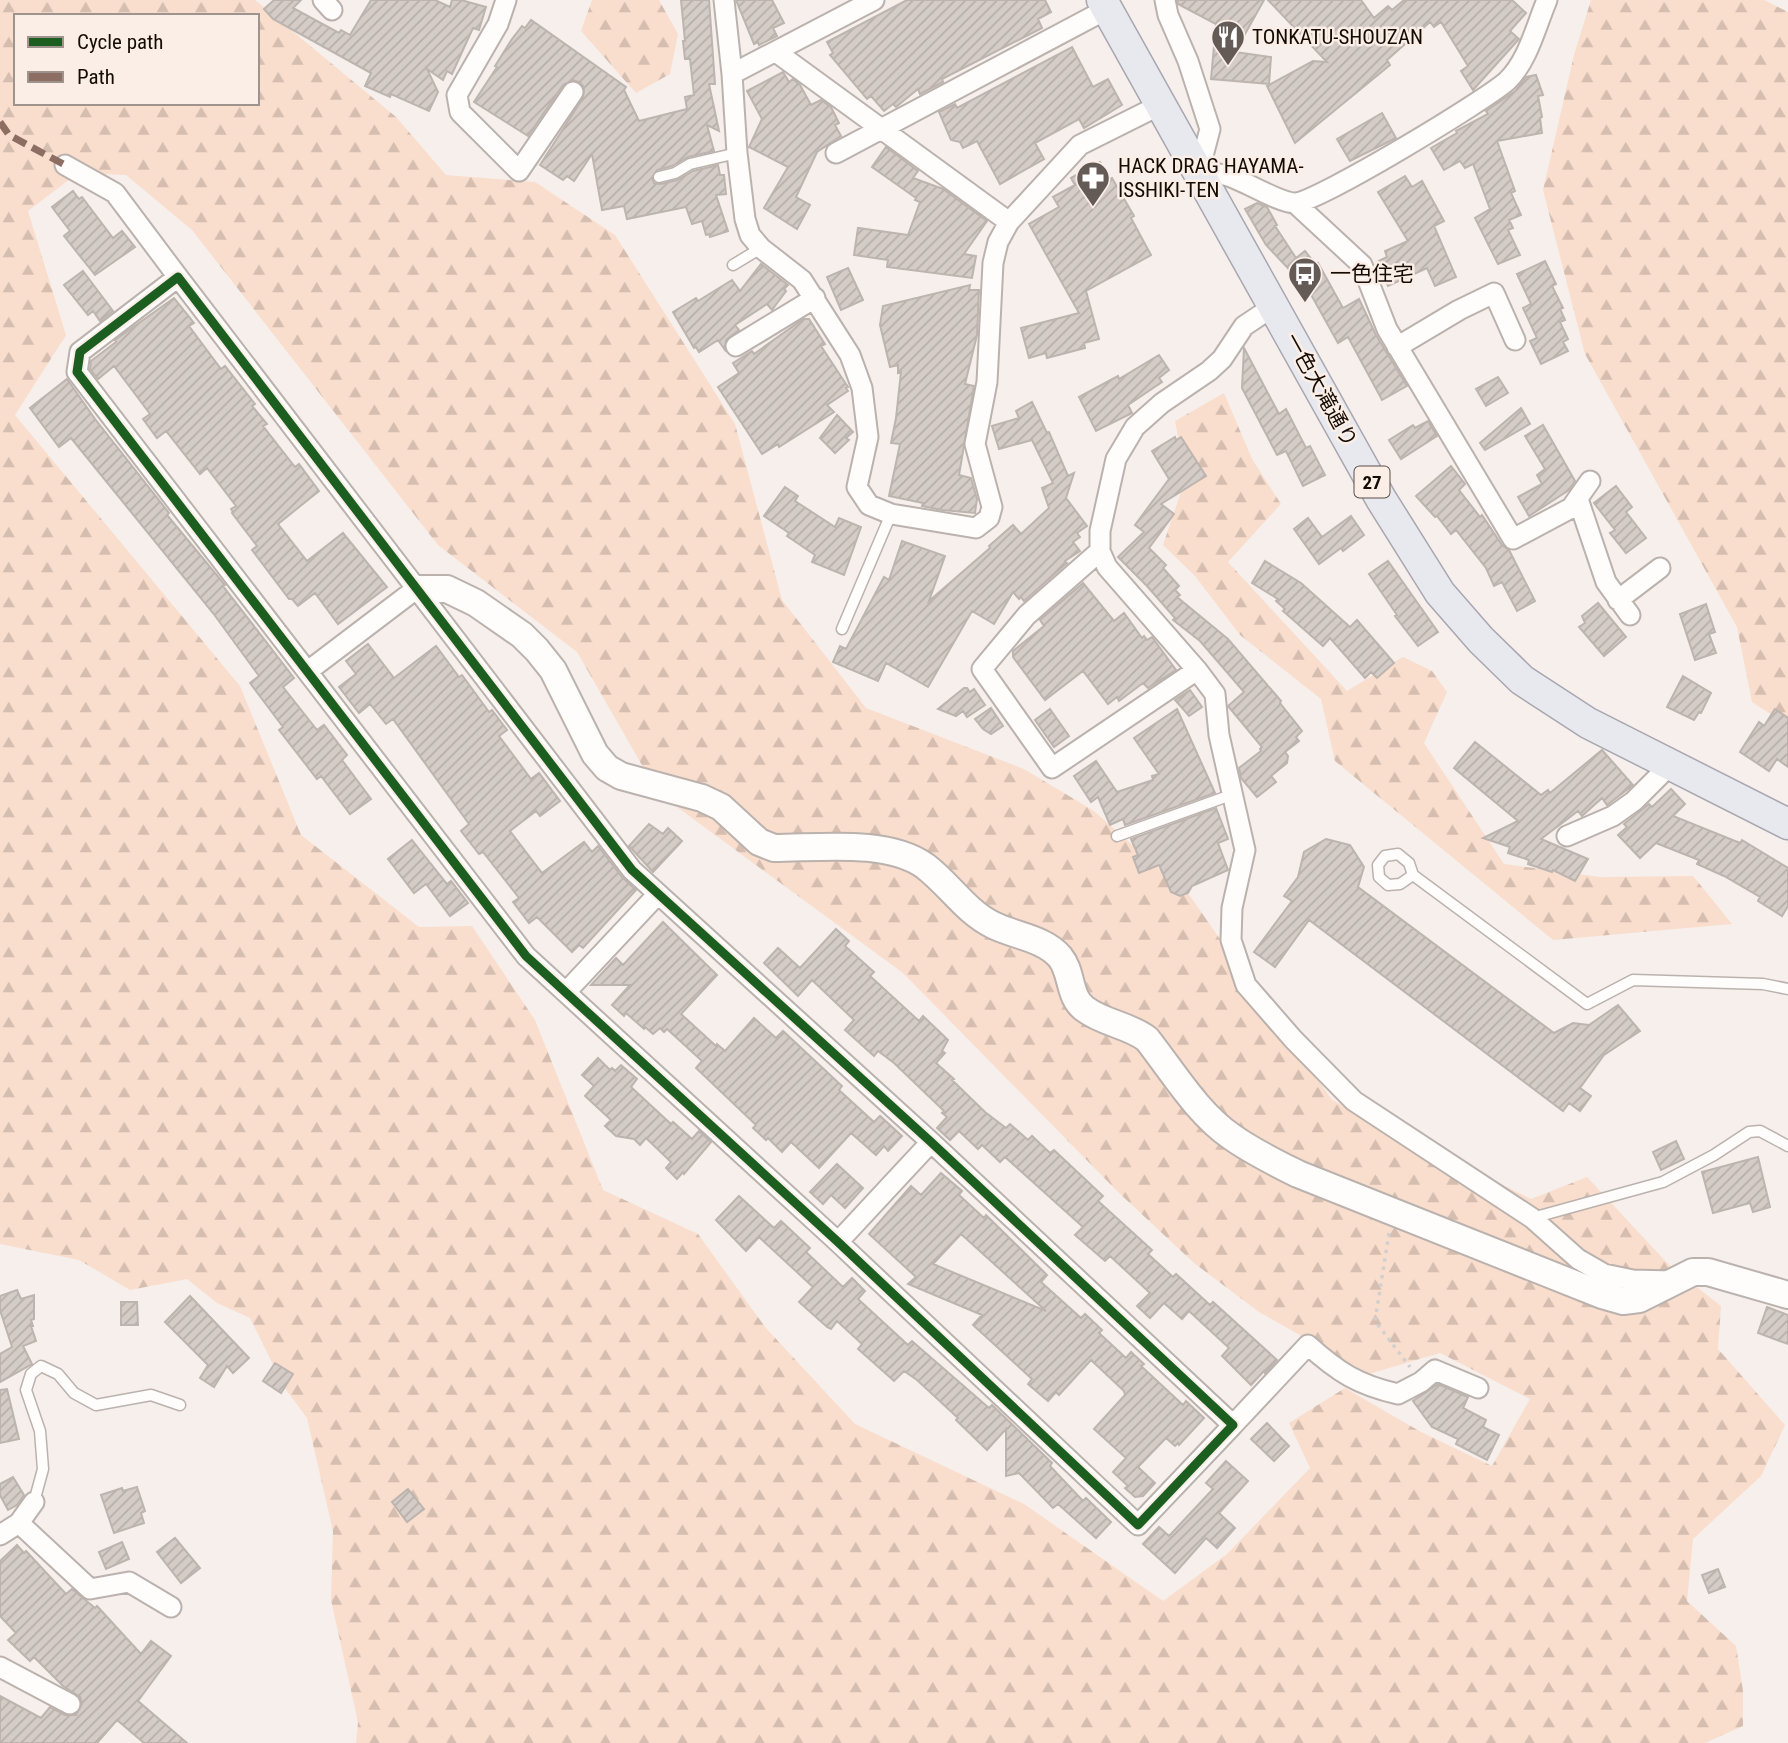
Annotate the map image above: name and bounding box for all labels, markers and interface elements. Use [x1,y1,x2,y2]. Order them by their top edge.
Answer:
legend [14,14,259,105]
restaurant icon: TONKATU-SHOUZAN [1209,18,1247,67]
place label: TONKATU-SHOUZAN [1252,25,1423,49]
text: Cycle path [77,30,163,54]
text: Path [77,65,115,89]
place label: HACK DRAG HAYAMA- ISSHIKI-TEN [1118,154,1304,202]
pharmacy icon: HACK DRAG HAYAMA- ISSHIKI-TEN [1074,159,1112,208]
bus stop icon: 一色住宅 [1286,255,1324,304]
place label: 一色住宅 [1330,262,1414,286]
street label: 一色大滝通り [1280,329,1362,451]
road number: 27 [1354,467,1390,498]

